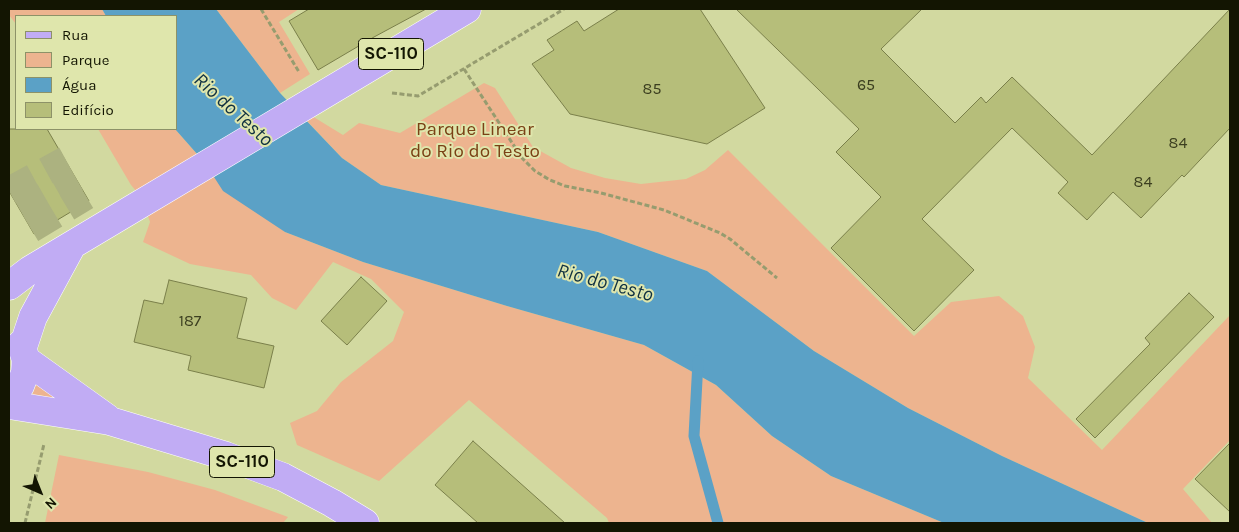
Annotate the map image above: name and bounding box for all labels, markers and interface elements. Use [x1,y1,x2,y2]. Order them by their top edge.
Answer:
legend [15,15,178,130]
text: Rua [62,26,89,44]
road number: SC-110 [358,39,424,70]
text: Parque [62,51,110,69]
water label: Rio do Testo [188,68,278,152]
house number: 65 [857,75,875,95]
text: Água [62,76,96,94]
house number: 85 [643,79,661,99]
text: Edifício [62,101,114,119]
park label: Parque Linear do Rio do Testo [410,119,540,163]
house number: 84 [1169,133,1187,153]
house number: 84 [1134,172,1152,192]
water label: Rio do Testo [554,259,656,307]
house number: 187 [179,311,201,331]
road number: SC-110 [210,447,274,478]
north arrow [15,467,65,517]
text: N [41,494,60,513]

